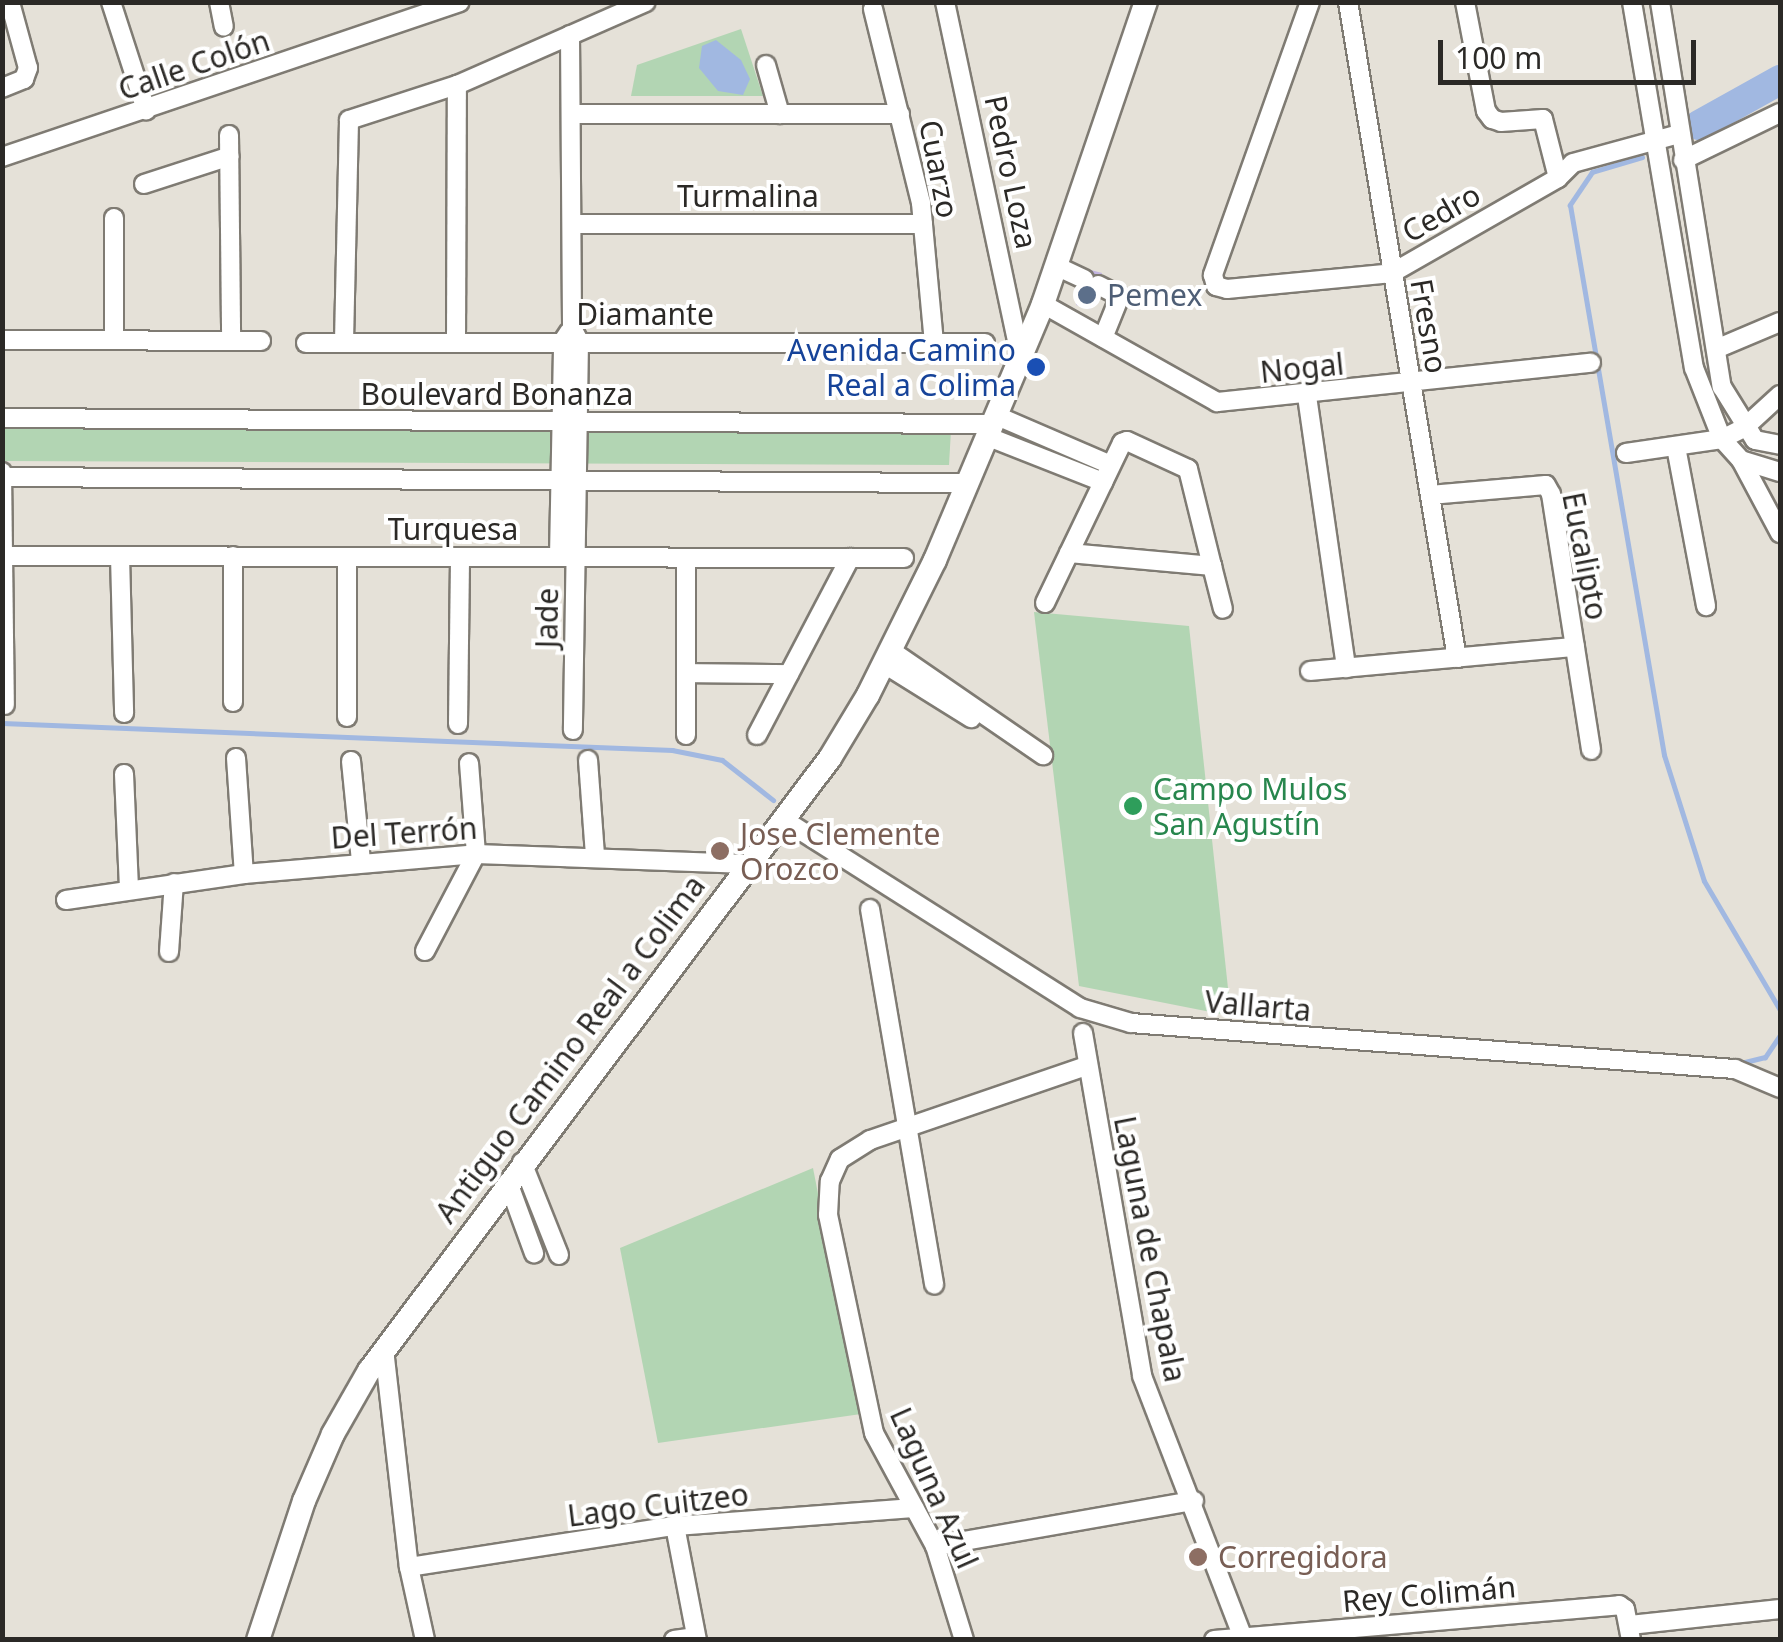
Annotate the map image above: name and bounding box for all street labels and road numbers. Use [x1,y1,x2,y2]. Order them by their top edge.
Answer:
street label: Calle Colón [114,22,274,108]
street label: Pedro Loza [977,92,1045,252]
street label: Cuarzo [912,117,966,221]
street label: Cedro [1396,176,1486,250]
street label: Turmalina [677,178,819,214]
street label: Fresno [1403,276,1455,376]
street label: Diamante [576,296,714,332]
street label: Nogal [1258,346,1346,390]
street label: Boulevard Bonanza [361,376,633,412]
street label: Eucalipto [1555,489,1615,623]
street label: Turquesa [388,511,518,547]
street label: Jade [528,587,566,649]
street label: Del Terrón [330,810,478,856]
street label: Antiguo Camino Real a Colima [428,868,712,1230]
street label: Vallarta [1203,983,1313,1029]
street label: Laguna de Chapala [1107,1113,1193,1385]
street label: Laguna Azul [883,1402,985,1574]
street label: Lago Cuitzeo [565,1476,751,1534]
street label: Rey Colimán [1341,1568,1517,1620]

